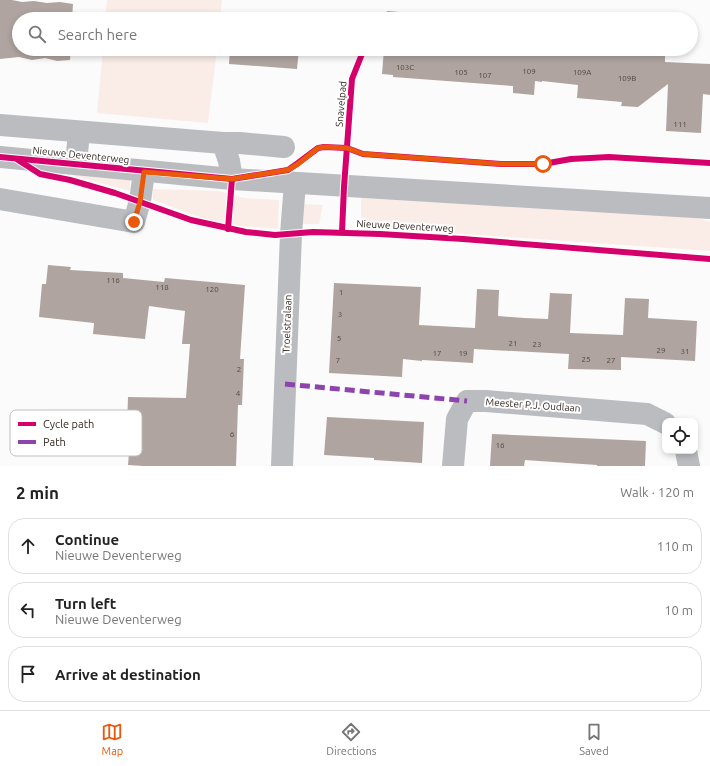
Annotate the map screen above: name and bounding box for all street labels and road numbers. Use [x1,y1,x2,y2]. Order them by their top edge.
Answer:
street label: Snavelpad [334,80,348,127]
street label: Nieuwe Deventerweg [32,144,130,166]
street label: Nieuwe Deventerweg [356,218,454,234]
street label: Troelstralaan [280,294,294,354]
street label: Meester P.J. Oudlaan [485,396,581,414]

